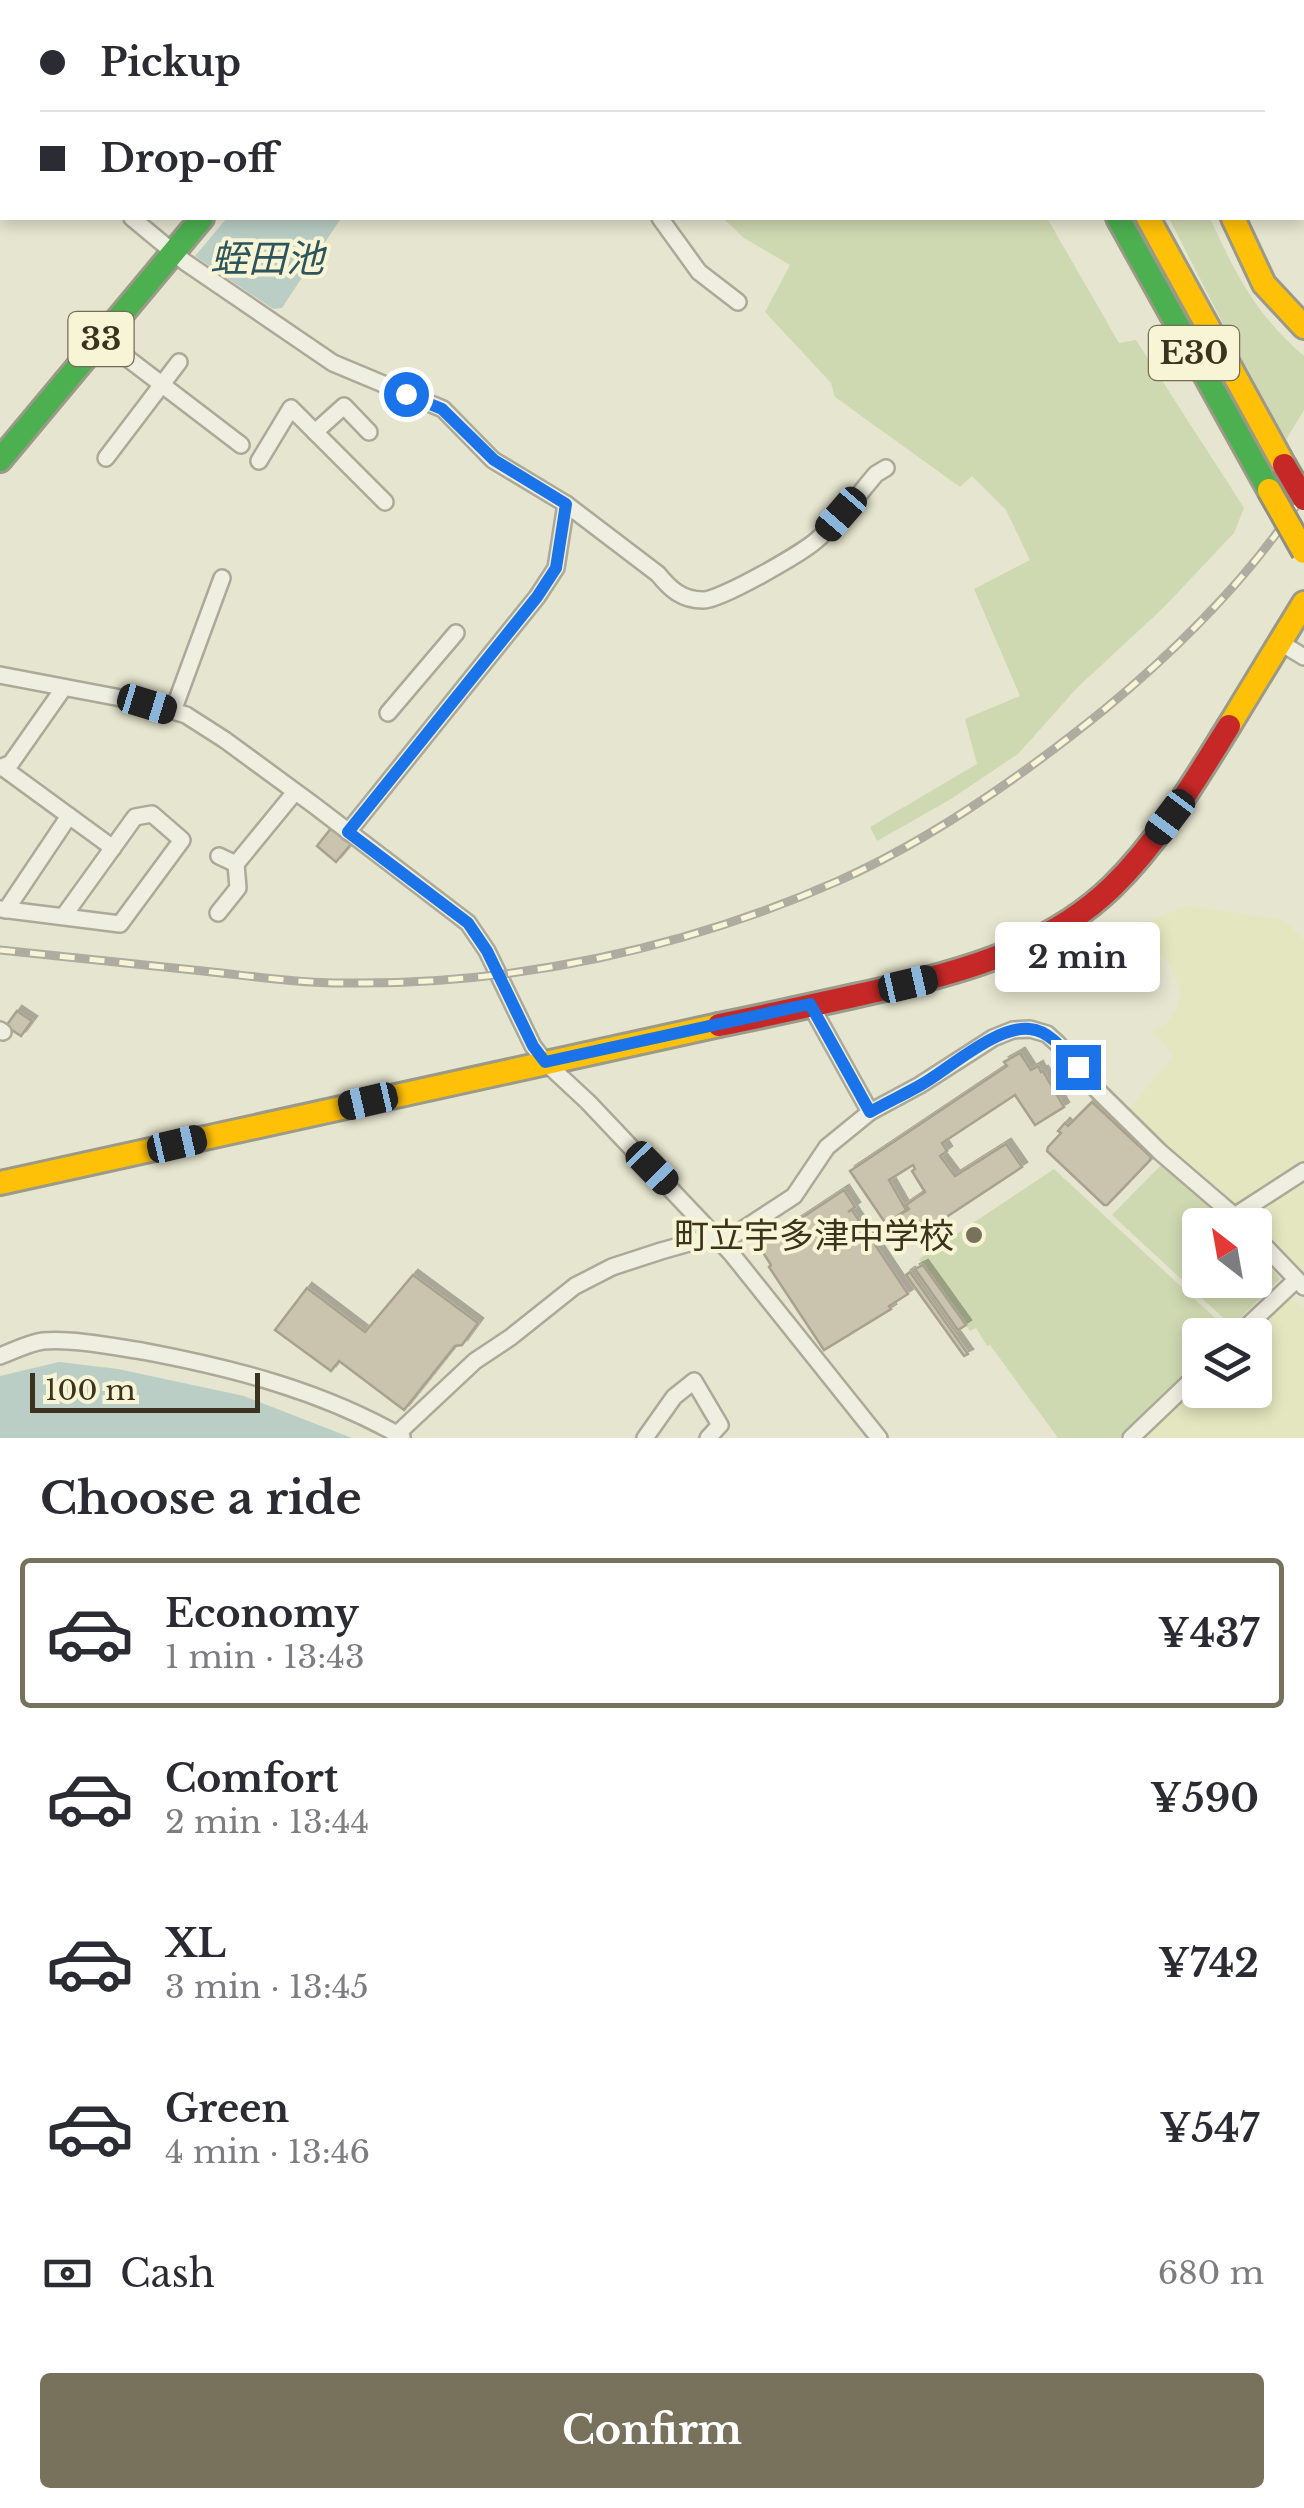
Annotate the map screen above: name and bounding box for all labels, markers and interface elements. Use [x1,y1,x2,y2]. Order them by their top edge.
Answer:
text: Pickup [100,39,241,86]
text: Drop-off [100,135,277,182]
water label: 蛭田池 [210,235,328,282]
road number: 33 [68,312,134,366]
road number: E30 [1149,326,1239,380]
route start [384,372,429,417]
car [810,482,872,546]
car [114,681,180,727]
car [1140,784,1200,850]
callout: 2 min [996,922,1160,992]
text: 2 min [1028,937,1127,977]
car [875,963,941,1005]
route end [1056,1045,1101,1090]
car [335,1080,401,1122]
car [144,1123,210,1165]
car [620,1136,684,1200]
north arrow [1182,1208,1272,1298]
map controls [1182,1208,1272,1408]
place label: 町立宇多津中学校 [674,1214,954,1257]
marker: 町立宇多津中学校 [963,1224,985,1246]
button: layers [1182,1318,1272,1408]
scale bar [30,1368,260,1412]
text: 100 m [45,1373,136,1408]
text: Choose a ride [40,1470,362,1526]
icon: car [45,1588,135,1678]
text: Economy [165,1590,359,1637]
text: ¥437 [1158,1610,1259,1657]
text: 1 min · 13:43 [165,1637,365,1677]
icon: car [45,1753,135,1843]
text: Comfort [165,1755,338,1802]
text: ¥590 [1150,1775,1259,1822]
text: 2 min · 13:44 [165,1802,369,1842]
icon: car [45,1918,135,2008]
text: XL [165,1920,226,1967]
text: ¥742 [1158,1940,1259,1987]
text: 3 min · 13:45 [165,1967,369,2007]
icon: car [45,2083,135,2173]
text: Green [165,2085,289,2132]
text: ¥547 [1159,2105,1259,2152]
text: 4 min · 13:46 [165,2132,370,2172]
icon: cash [40,2246,95,2301]
text: Cash [120,2250,215,2297]
text: 680 m [1158,2253,1264,2293]
button: Confirm [40,2373,1264,2488]

